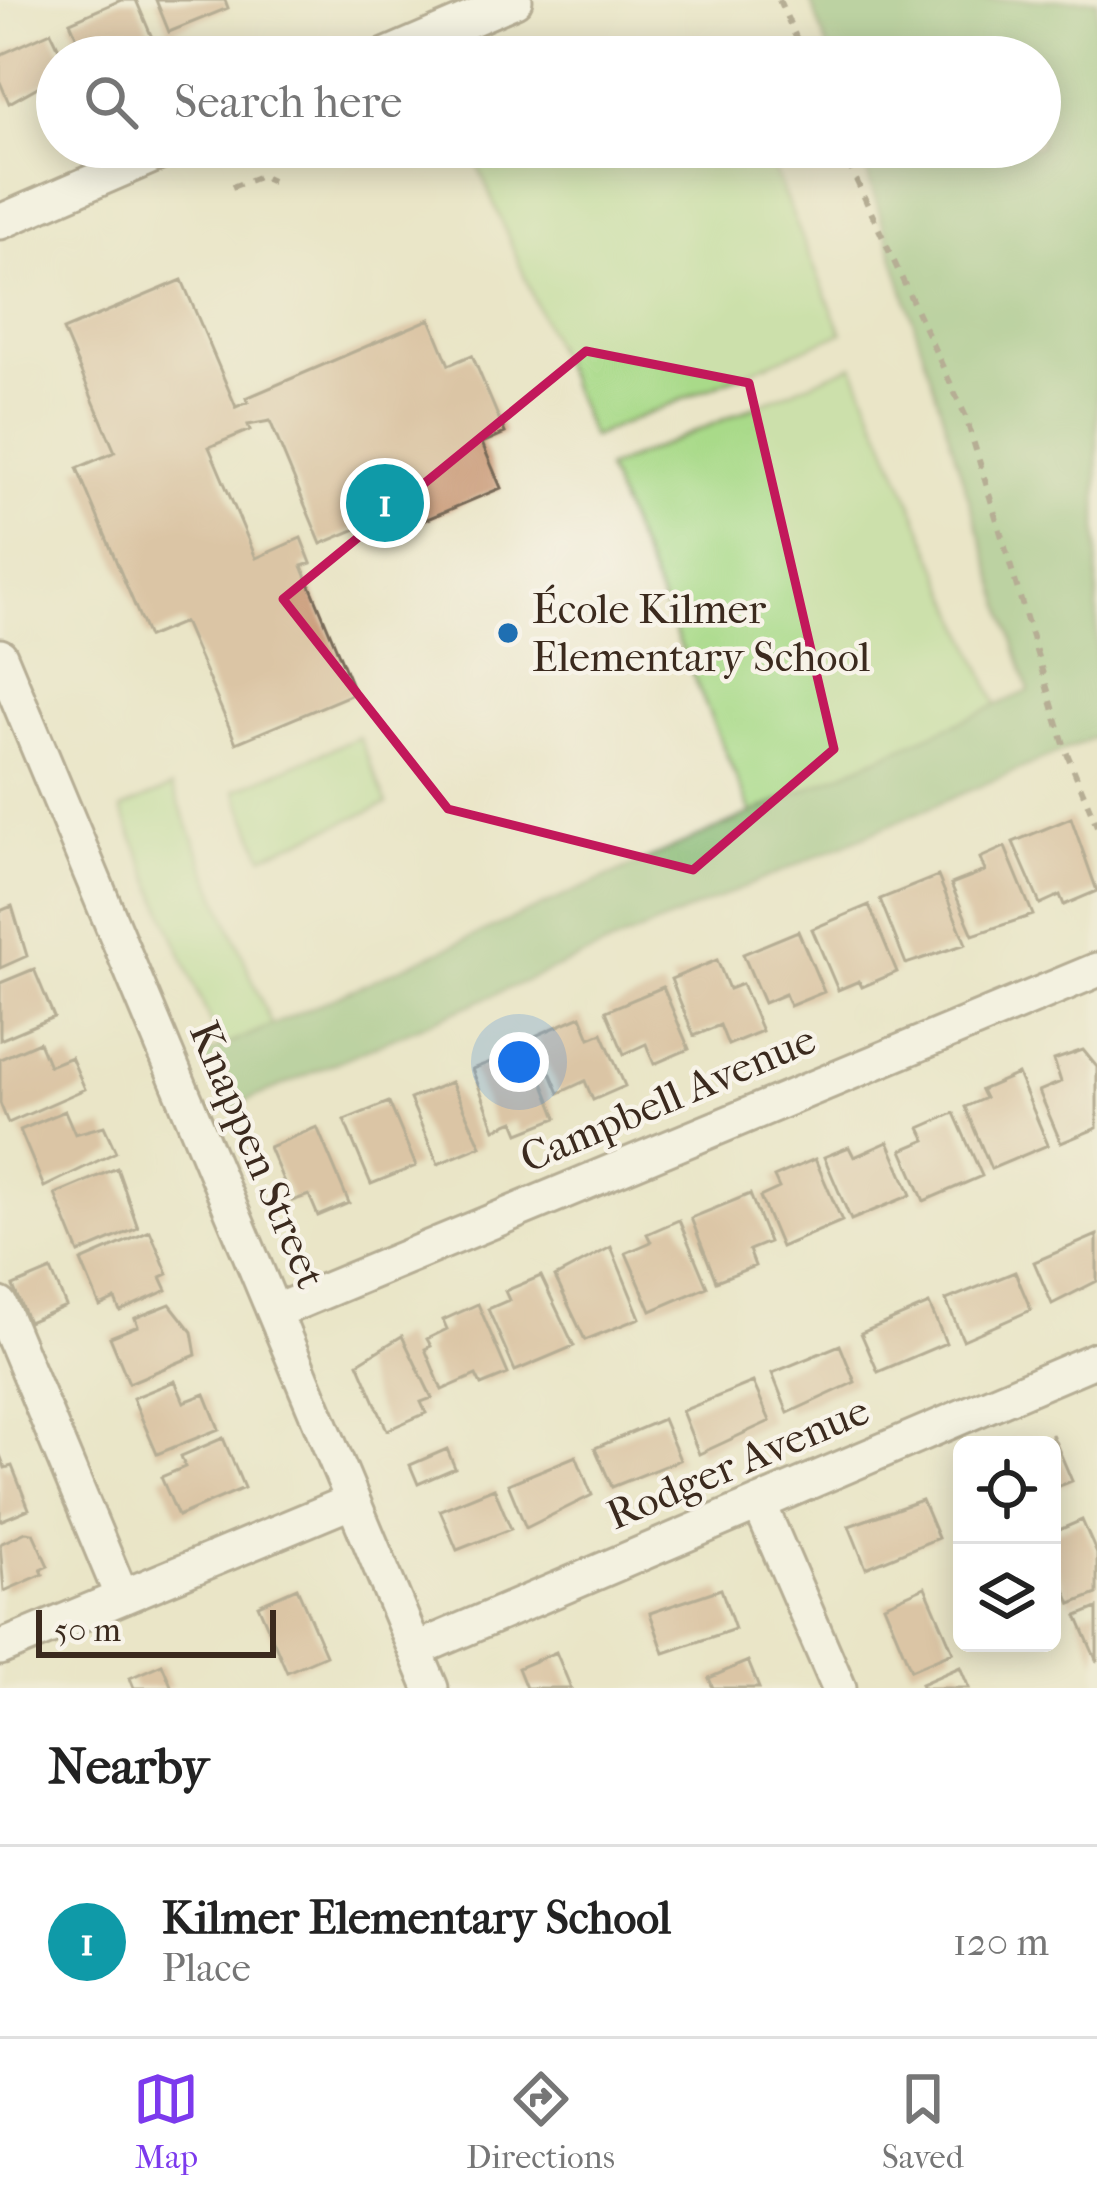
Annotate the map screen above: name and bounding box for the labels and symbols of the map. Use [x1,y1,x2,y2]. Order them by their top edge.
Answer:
pin: 1 [346,458,424,548]
place label: École Kilmer Elementary School [532,584,870,682]
marker: École Kilmer Elementary School [495,620,521,646]
street label: Knappen Street [179,1014,335,1296]
street label: Campbell Avenue [513,1015,823,1183]
your location [489,1032,549,1092]
street label: Rodger Avenue [600,1386,876,1540]
scale bar [36,1604,276,1657]

